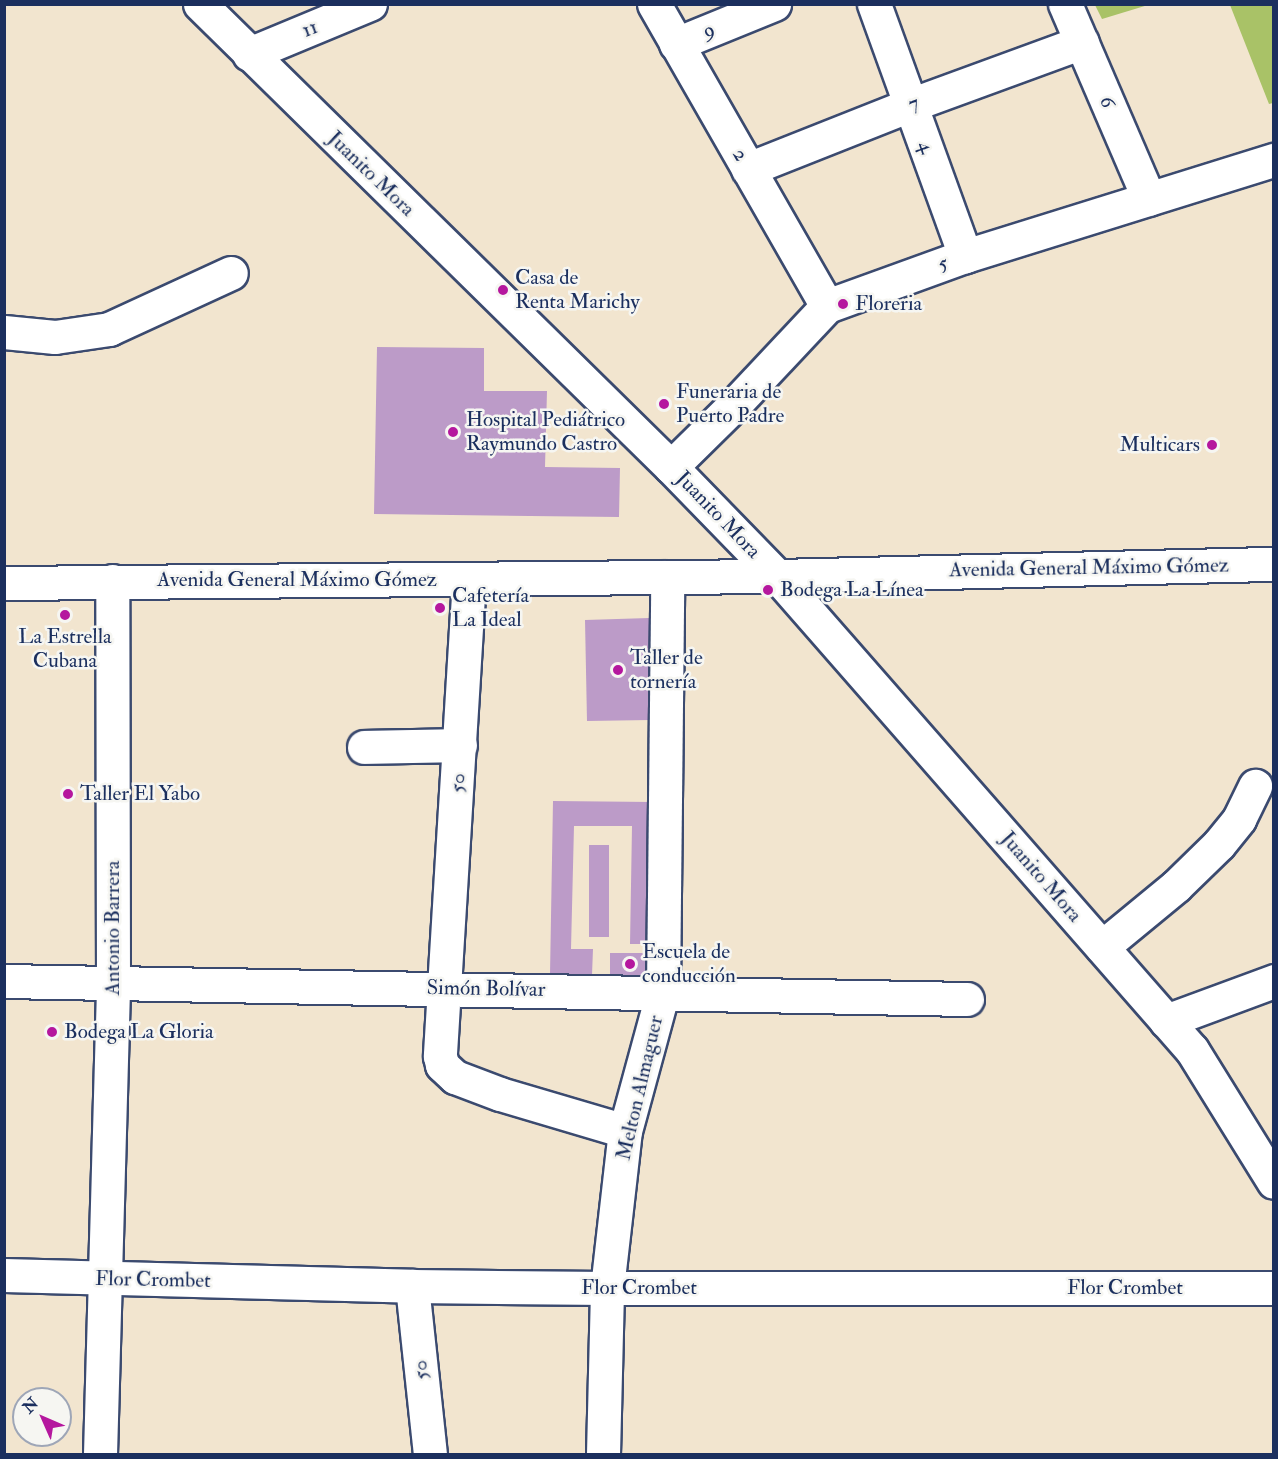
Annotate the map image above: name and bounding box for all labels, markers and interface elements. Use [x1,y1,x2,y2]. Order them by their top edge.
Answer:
street label: 11 [298,15,322,43]
street label: 9 [699,17,719,45]
street label: 7 [905,91,923,117]
street label: 6 [1093,92,1121,112]
street label: Juanito Mora [322,126,420,222]
street label: 4 [912,137,940,157]
street label: 2 [726,144,754,166]
street label: 5 [934,251,952,277]
place label: Casa de Renta Marichy [515,265,640,315]
marker: Casa de Renta Marichy [496,283,510,297]
place label: Floreria [855,291,922,317]
marker: Floreria [836,297,850,311]
place label: Funeraria de Puerto Padre [676,379,784,429]
marker: Funeraria de Puerto Padre [657,397,671,411]
place label: Hospital Pediátrico Raymundo Castro [466,407,625,457]
marker: Hospital Pediátrico Raymundo Castro [444,423,462,441]
place label: Multicars [1119,432,1200,458]
marker: Multicars [1205,438,1219,452]
street label: Juanito Mora [670,466,766,564]
street label: Avenida General Máximo Gómez [949,553,1229,583]
street label: Avenida General Máximo Gómez [157,567,437,593]
place label: Bodega La Línea [780,577,924,603]
place label: Cafetería La Ideal [452,583,529,633]
marker: Bodega La Línea [761,583,775,597]
marker: Cafetería La Ideal [433,601,447,615]
marker: La Estrella Cubana [58,608,72,622]
place label: La Estrella Cubana [18,624,112,674]
place label: Taller de tornería [630,645,703,695]
marker: Taller de tornería [611,663,625,677]
street label: 50 [445,772,471,794]
place label: Taller El Yabo [80,781,200,807]
marker: Taller El Yabo [61,787,75,801]
street label: Juanito Mora [995,827,1087,927]
street label: Antonio Barrera [100,861,126,995]
place label: Escuela de conducción [642,939,736,989]
marker: Escuela de conducción [623,957,637,971]
street label: Simón Bolívar [426,975,546,1003]
street label: Melton Almaguer [611,1013,669,1163]
place label: Bodega La Gloria [64,1019,214,1045]
marker: Bodega La Gloria [45,1025,59,1039]
street label: Flor Crombet [95,1266,211,1294]
street label: Flor Crombet [581,1275,697,1301]
street label: Flor Crombet [1067,1275,1183,1301]
street label: 50 [407,1359,435,1381]
north arrow [12,1387,72,1447]
text: N [19,1394,43,1418]

